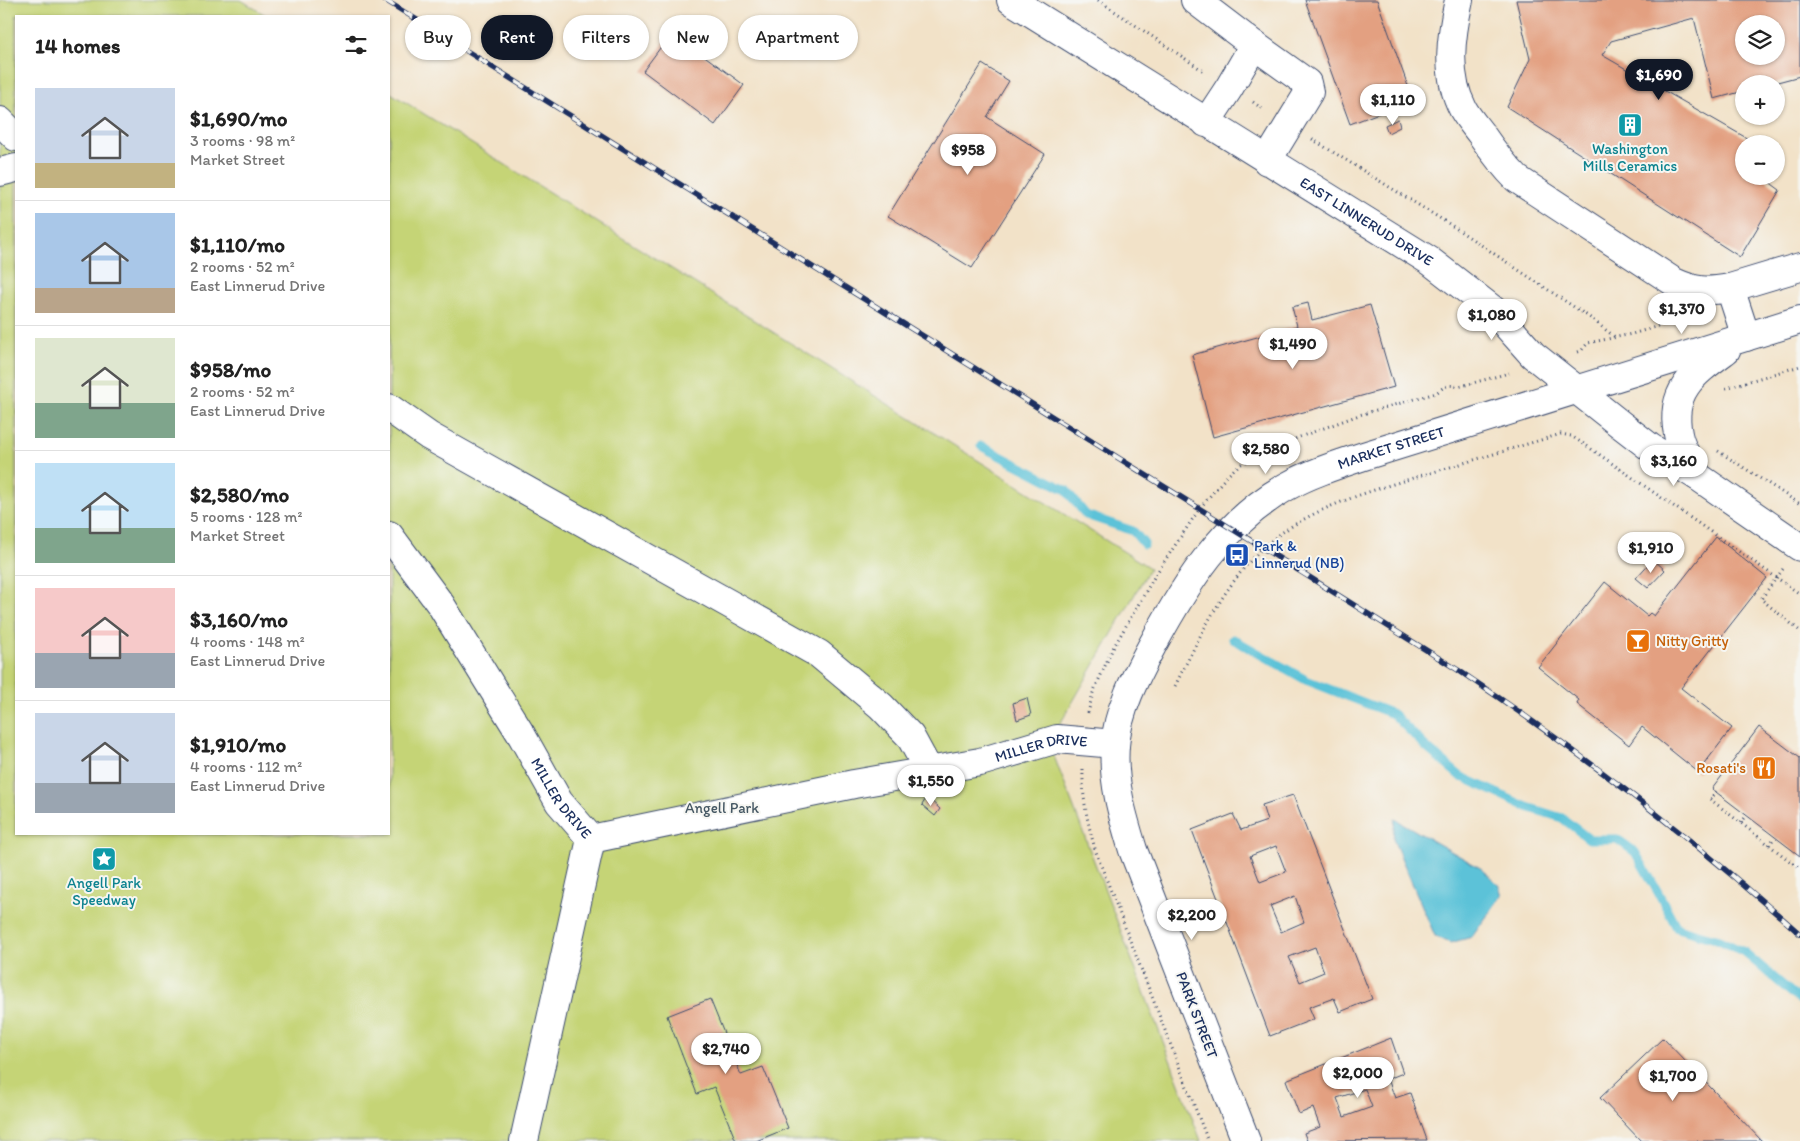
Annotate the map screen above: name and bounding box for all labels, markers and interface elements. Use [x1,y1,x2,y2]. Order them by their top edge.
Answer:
chip: Buy [405,15,471,60]
chip: Rent [481,15,553,60]
chip: Filters [563,15,649,60]
chip: New [659,15,728,60]
chip: Apartment [738,15,858,60]
map controls [1735,15,1785,185]
button: layers [1735,15,1785,65]
icon: filters [342,31,370,59]
text: 14 homes [35,33,120,58]
pin: $1,690 [1618,58,1700,101]
text: $1,690 [1636,65,1682,84]
button: + [1735,75,1785,125]
pin: $1,110 [1352,84,1434,126]
text: $1,110 [1371,90,1415,109]
text: $1,690/mo [190,106,288,131]
icon: home [75,108,135,168]
building icon: Washington Mills Ceramics [1617,112,1643,138]
text: 3 rooms · 98 m² [190,131,295,150]
pin: $958 [938,134,998,176]
button: − [1735,135,1785,185]
text: $958 [951,140,985,159]
place label: Washington Mills Ceramics [1583,140,1678,175]
text: Market Street [190,150,285,169]
street label: EAST LINNERUD DRIVE [1297,173,1437,270]
text: $1,110/mo [190,232,285,257]
icon: home [75,233,135,293]
text: 2 rooms · 52 m² [190,257,295,276]
text: East Linnerud Drive [190,276,325,295]
pin: $1,370 [1641,292,1723,335]
pin: $1,080 [1451,298,1533,341]
text: $1,370 [1659,299,1705,318]
text: $1,080 [1468,305,1516,324]
pin: $1,490 [1252,328,1334,370]
text: $1,490 [1269,334,1317,353]
text: $958/mo [190,357,271,382]
icon: home [75,358,135,418]
text: 2 rooms · 52 m² [190,382,295,401]
text: East Linnerud Drive [190,401,325,420]
street label: MARKET STREET [1335,422,1447,473]
pin: $2,580 [1225,432,1307,475]
text: $2,580 [1242,439,1290,458]
pin: $3,160 [1633,444,1715,487]
text: $3,160 [1651,451,1697,470]
text: $2,580/mo [190,482,289,507]
icon: home [75,483,135,543]
text: 5 rooms · 128 m² [190,507,302,526]
text: Market Street [190,526,285,545]
pin: $1,910 [1610,532,1692,574]
place label: Park & Linnerud (NB) [1254,537,1344,572]
text: $1,910 [1629,538,1673,557]
bus stop icon: Park & Linnerud (NB) [1224,542,1250,568]
text: $3,160/mo [190,607,288,632]
icon: home [75,608,135,668]
bar icon: Nitty Gritty [1625,628,1651,654]
text: 4 rooms · 148 m² [190,632,305,651]
place label: Nitty Gritty [1656,632,1729,650]
text: East Linnerud Drive [190,651,325,670]
street label: MILLER DRIVE [993,730,1088,766]
text: $1,910/mo [190,732,286,757]
icon: home [75,733,135,793]
street label: MILLER DRIVE [527,755,596,842]
restaurant icon: Rosati's [1751,755,1777,781]
text: 4 rooms · 112 m² [190,757,302,776]
place label: Rosati's [1696,759,1746,777]
pin: $1,550 [890,764,972,807]
text: $1,550 [908,771,954,790]
text: East Linnerud Drive [190,776,325,795]
park label: Angell Park [685,799,759,817]
place icon: Angell Park Speedway [91,846,117,872]
place label: Angell Park Speedway [67,874,141,909]
pin: $2,200 [1151,898,1233,941]
text: $2,200 [1168,905,1216,924]
street label: PARK STREET [1172,969,1222,1061]
pin: $2,740 [685,1032,767,1075]
text: $2,740 [702,1039,750,1058]
pin: $2,000 [1317,1056,1399,1099]
pin: $1,700 [1632,1060,1714,1102]
text: $2,000 [1333,1063,1383,1082]
text: $1,700 [1650,1066,1696,1085]

